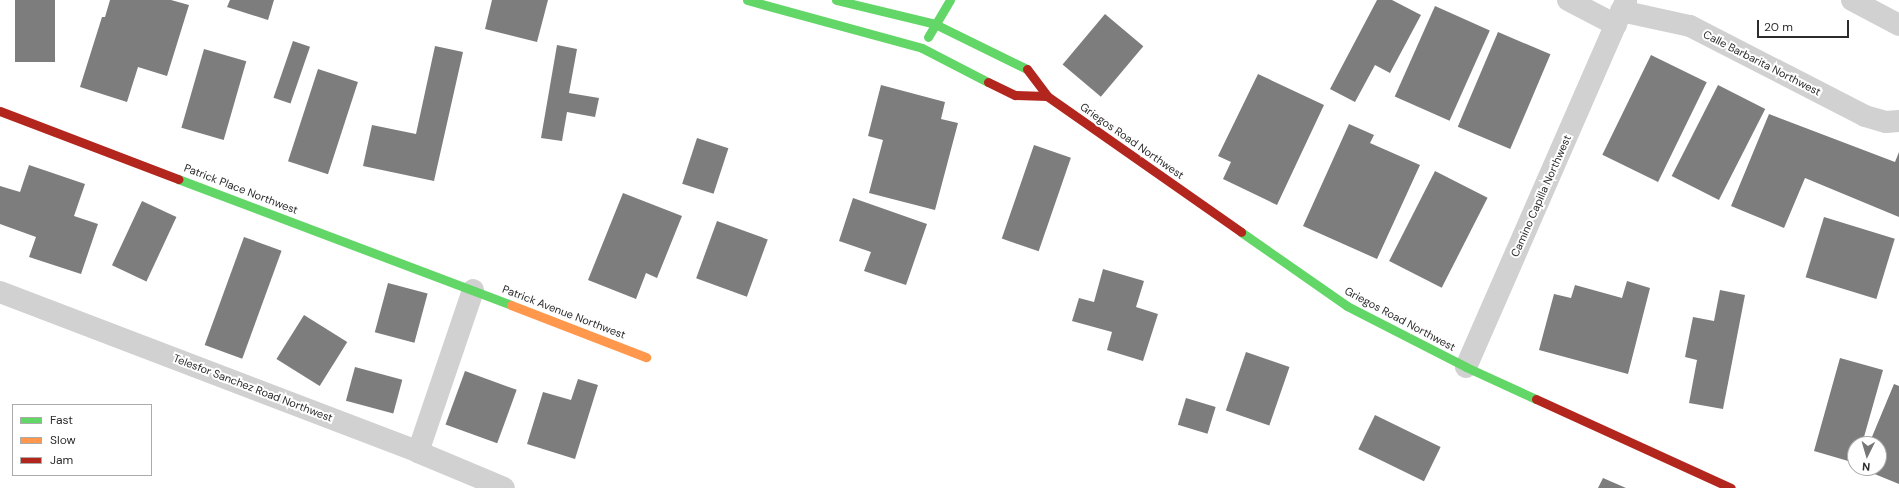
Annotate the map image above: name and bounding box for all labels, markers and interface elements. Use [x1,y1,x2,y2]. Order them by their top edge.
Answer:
scale bar [1759,12,1851,38]
text: 20 m [1764,19,1793,35]
street label: Calle Barbarita Northwest [1701,28,1823,98]
street label: Griegos Road Northwest [1078,100,1186,182]
street label: Camino Capilla Northwest [1508,133,1574,259]
street label: Patrick Place Northwest [182,161,300,217]
street label: Patrick Avenue Northwest [501,282,627,342]
street label: Griegos Road Northwest [1342,284,1458,354]
street label: Telesfor Sanchez Road Northwest [171,351,335,425]
legend [12,404,152,476]
text: Fast [50,412,73,428]
text: Slow [50,432,76,448]
north arrow [1847,436,1887,476]
text: Jam [50,452,73,468]
text: N [1861,460,1871,474]

